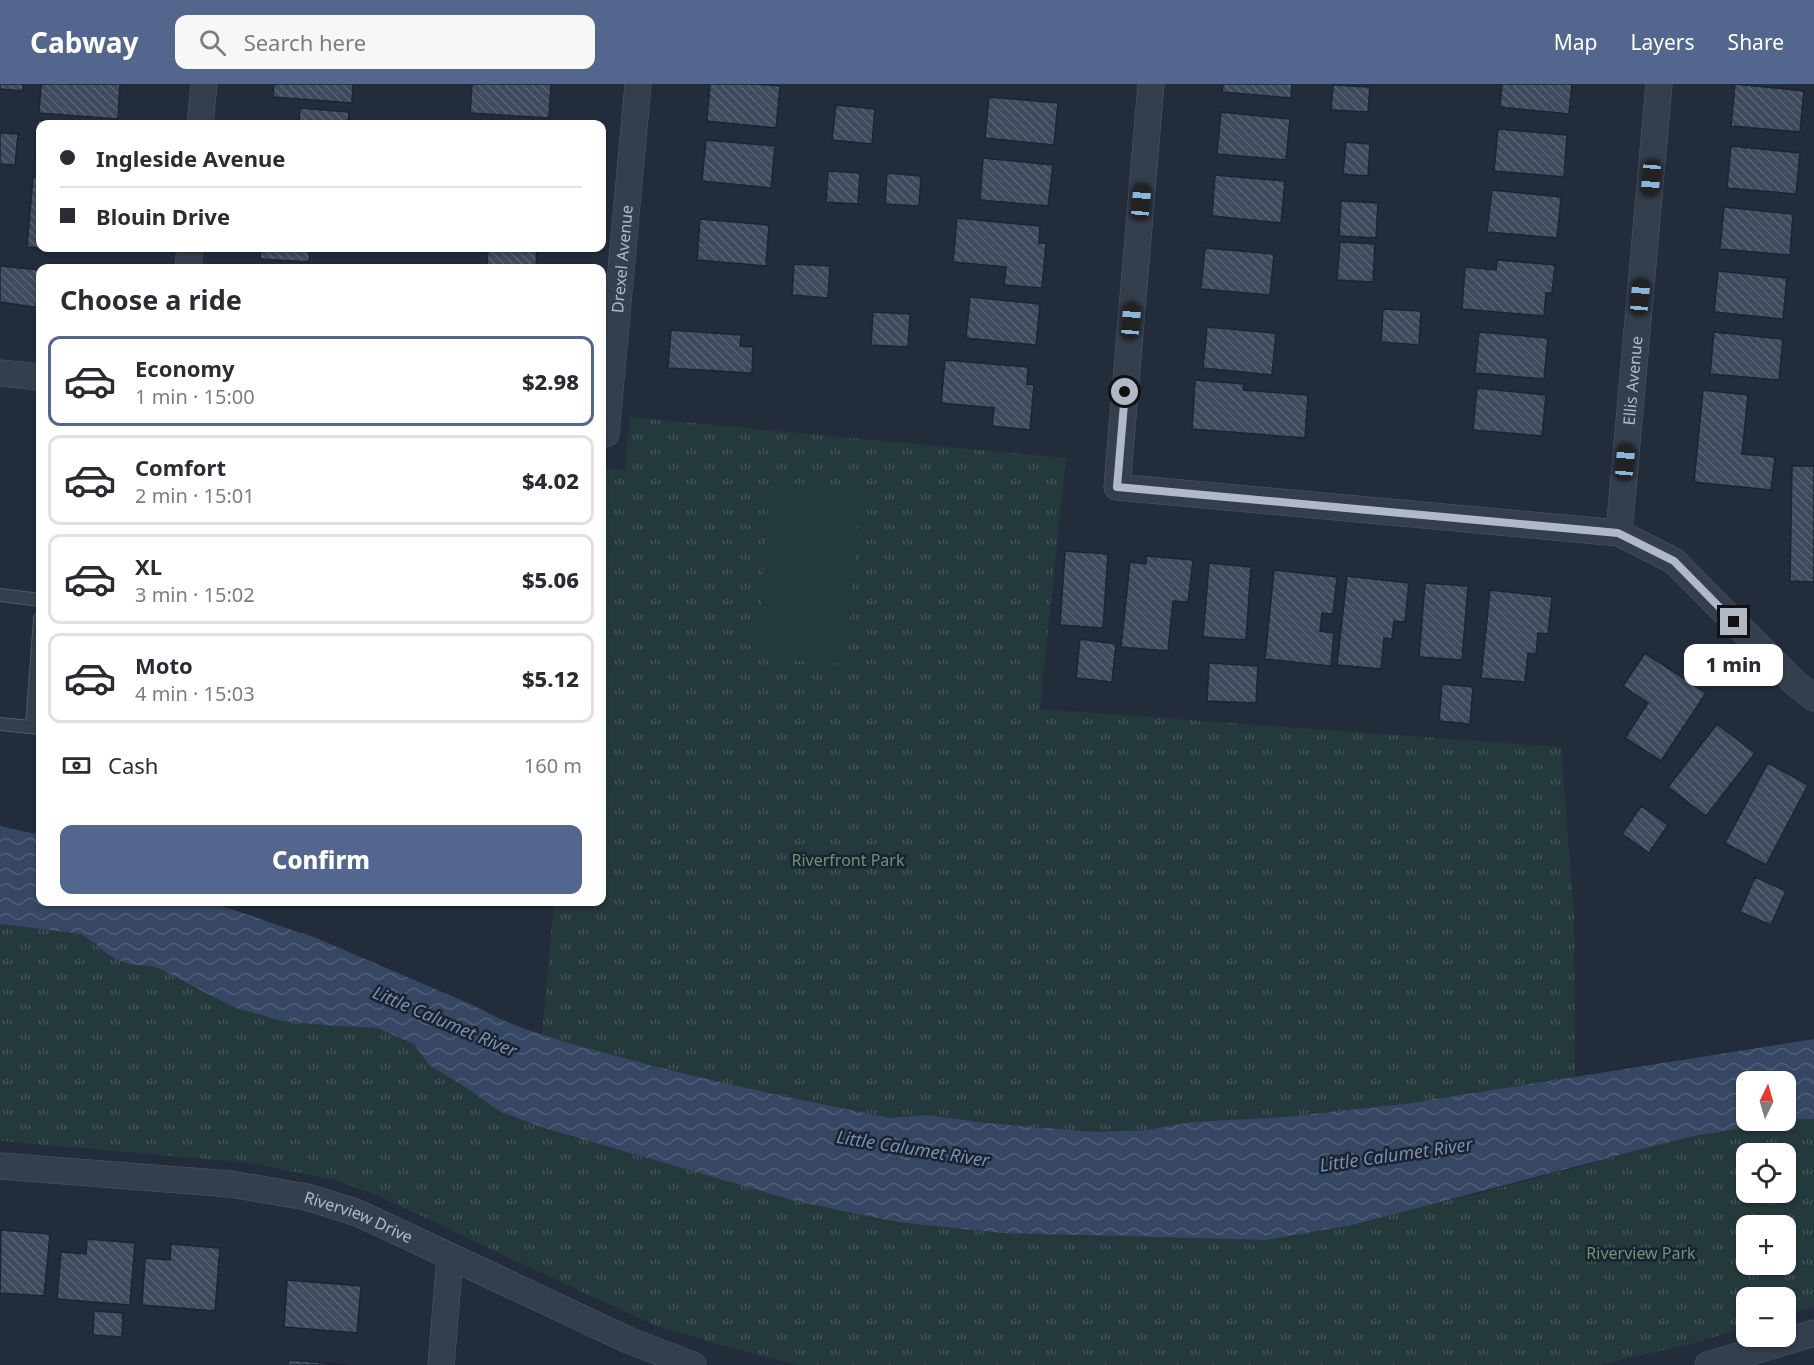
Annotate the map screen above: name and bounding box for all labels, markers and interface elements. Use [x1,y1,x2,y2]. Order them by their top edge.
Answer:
search box [175,15,595,69]
text: Cabway [30,23,139,61]
icon: search [196,26,229,59]
text: Search here [244,27,366,57]
text: Map [1554,28,1598,56]
text: Layers [1631,28,1695,56]
text: Share [1728,28,1784,56]
text: Ingleside Avenue [96,143,286,173]
car [1640,159,1662,197]
car [1130,183,1152,221]
text: Blouin Drive [96,201,230,231]
street label: Drexel Avenue [606,204,638,314]
car [1629,278,1651,316]
text: Choose a ride [60,281,242,318]
car [1120,302,1142,340]
street label: Ellis Avenue [1618,335,1647,426]
text: Economy [135,353,234,383]
icon: car [63,354,117,408]
text: $2.98 [522,366,579,396]
route start [1111,378,1138,405]
text: 1 min · 15:00 [135,383,255,410]
car [1614,443,1636,481]
text: Comfort [135,452,226,482]
icon: car [63,453,117,507]
text: $4.02 [522,465,579,495]
text: 2 min · 15:01 [135,482,255,509]
text: XL [135,551,162,581]
icon: car [63,552,117,606]
text: $5.06 [522,564,579,594]
text: 3 min · 15:02 [135,581,255,608]
route end [1720,608,1747,635]
callout: 1 min [1684,643,1784,685]
text: Moto [135,650,193,680]
icon: car [63,651,117,705]
text: 1 min [1706,651,1761,678]
text: $5.12 [522,663,579,693]
text: 4 min · 15:03 [135,680,255,707]
icon: cash [60,749,93,782]
text: Cash [108,750,158,780]
text: 160 m [524,752,582,779]
button: Confirm [60,825,582,894]
park label: Riverfront Park [792,849,905,871]
water label: Little Calumet River [369,980,521,1063]
north arrow [1736,1071,1796,1131]
map controls [1736,1071,1796,1347]
water label: Little Calumet River [835,1124,992,1172]
water label: Little Calumet River [1318,1131,1475,1177]
button: locate [1736,1143,1796,1203]
street label: Riverview Drive [301,1186,416,1248]
button: + [1736,1215,1796,1275]
park label: Riverview Park [1586,1242,1696,1264]
button: − [1736,1287,1796,1347]

